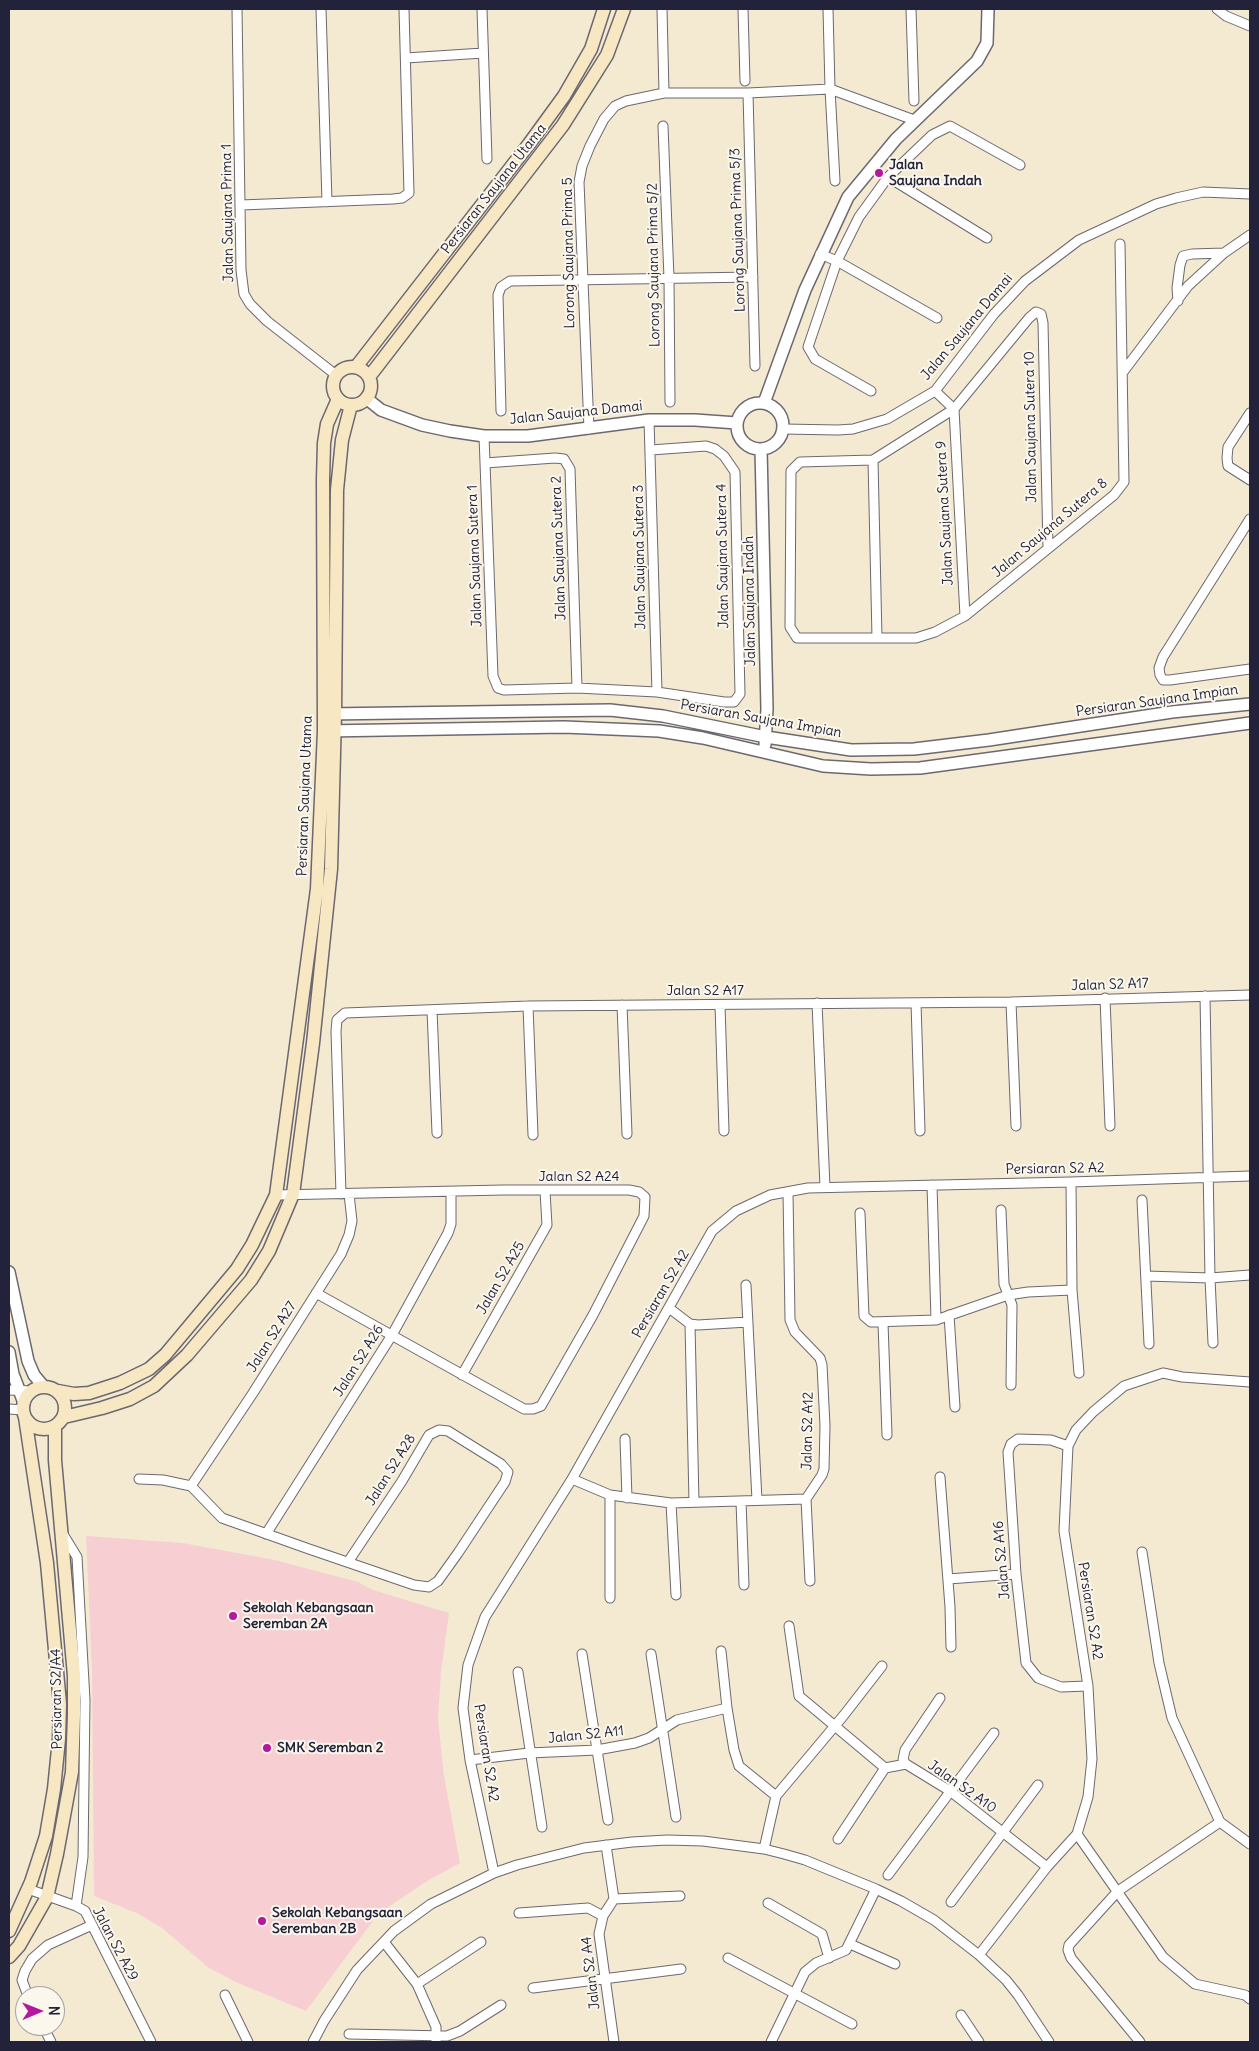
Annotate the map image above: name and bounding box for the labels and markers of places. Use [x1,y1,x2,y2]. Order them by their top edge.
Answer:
place label: Jalan Saujana Indah [889,157,982,190]
marker: Jalan Saujana Indah [873,167,885,179]
place label: Sekolah Kebangsaan Seremban 2A [243,1600,374,1632]
marker: Sekolah Kebangsaan Seremban 2A [227,1610,239,1622]
place label: SMK Seremban 2 [277,1740,383,1756]
marker: SMK Seremban 2 [261,1742,273,1754]
place label: Sekolah Kebangsaan Seremban 2B [272,1905,403,1938]
marker: Sekolah Kebangsaan Seremban 2B [256,1915,268,1927]

